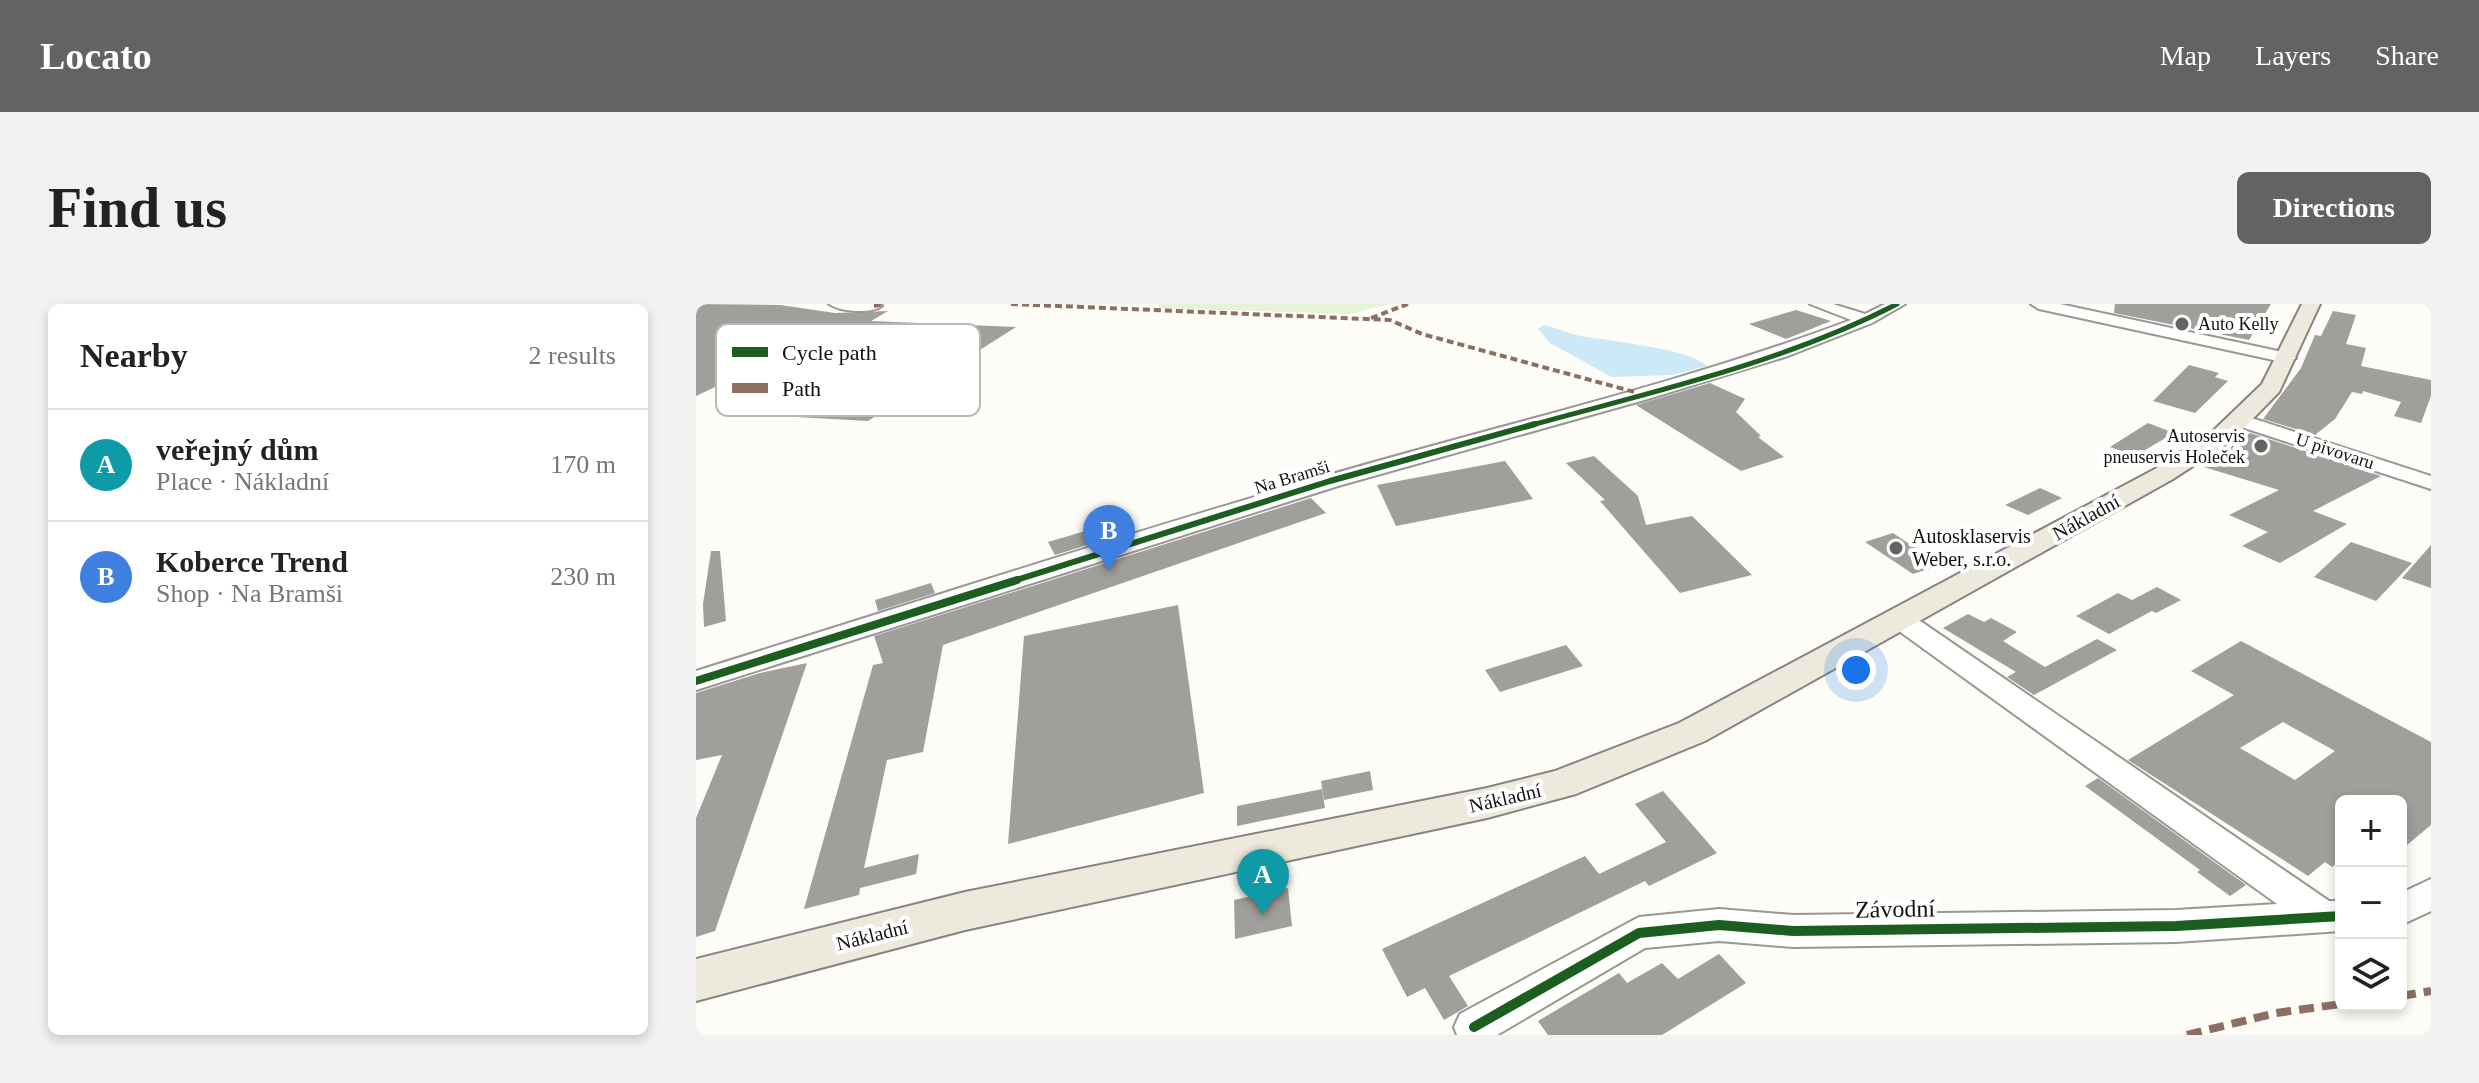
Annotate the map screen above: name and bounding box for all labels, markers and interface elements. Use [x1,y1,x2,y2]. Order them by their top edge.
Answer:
text: Locato [40,35,152,77]
text: Map [2160,40,2211,71]
text: Layers [2255,40,2331,71]
text: Share [2375,40,2439,71]
button: Directions [2237,172,2431,244]
text: Find us [48,177,227,239]
place label: Auto Kelly [2198,314,2279,334]
marker: Auto Kelly [2173,315,2191,333]
legend [716,324,980,416]
text: Nearby [80,337,188,374]
text: Cycle path [782,340,877,365]
text: 2 results [529,341,616,370]
text: Path [782,376,821,401]
place label: Autoservis pneuservis Holeček [2104,426,2245,467]
street label: U pivovaru [2293,429,2377,473]
text: veřejný dům [156,433,318,466]
marker: Autoservis pneuservis Holeček [2252,437,2270,455]
text: A [97,450,115,479]
text: 170 m [550,450,616,479]
street label: Na Bramši [1252,456,1332,498]
text: Place · Nákladní [156,467,329,496]
street label: Nákladní [2049,489,2124,544]
pin: B [1083,505,1135,571]
place label: Autosklaservis Weber, s.r.o. [1912,525,2031,570]
marker: Autosklaservis Weber, s.r.o. [1887,539,1905,557]
text: Koberce Trend [156,545,348,578]
text: B [97,562,115,591]
text: 230 m [550,562,616,591]
text: Shop · Na Bramši [156,579,343,608]
your location [1836,650,1876,690]
street label: Nákladní [1467,779,1544,817]
map controls [2335,795,2407,1011]
button: + [2335,795,2407,867]
pin: A [1237,849,1289,915]
button: − [2335,867,2407,939]
street label: Závodní [1855,895,1936,923]
street label: Nákladní [834,915,911,955]
button: layers [2335,939,2407,1011]

